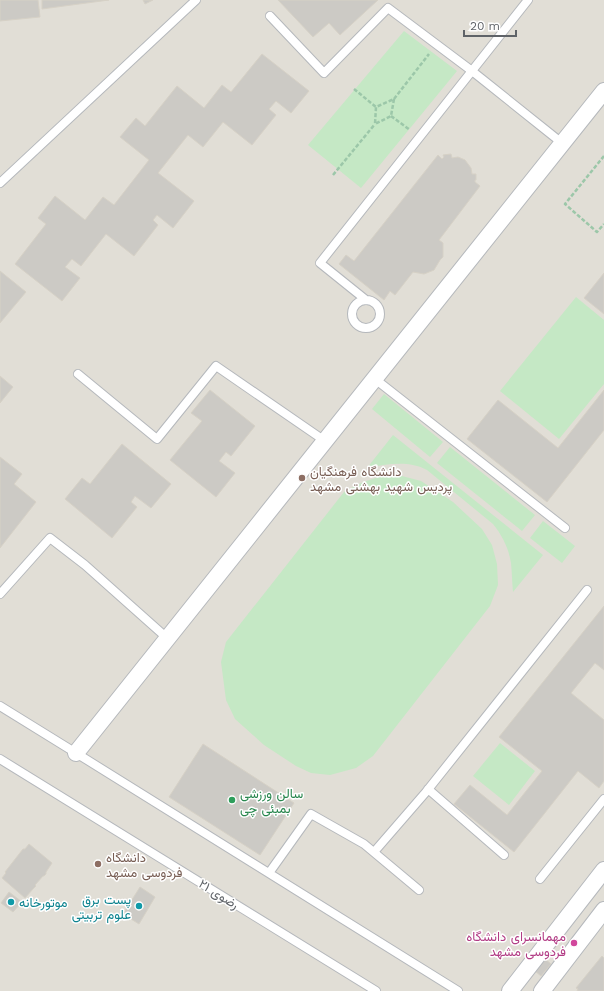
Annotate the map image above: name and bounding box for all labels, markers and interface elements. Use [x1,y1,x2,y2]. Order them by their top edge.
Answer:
scale bar [464,12,516,38]
text: 20 m [470,19,500,33]
place label: دانشگاه فرهنگیان پردیس شهید بهشتی مشهد [310,464,452,496]
marker: دانشگاه فرهنگیان پردیس شهید بهشتی مشهد [297,473,307,483]
place label: سالن ورزشی بمبئی چی [240,786,303,818]
marker: سالن ورزشی بمبئی چی [227,795,237,805]
place label: دانشگاه فردوسی مشهد [106,850,182,881]
marker: دانشگاه فردوسی مشهد [93,859,103,869]
street label: رضوی ۲۱ [196,876,242,913]
place label: پست برق علوم تربیتی [72,892,131,923]
place label: موتورخانه [19,895,68,911]
marker: موتورخانه [6,897,16,907]
marker: پست برق علوم تربیتی [134,901,144,911]
place label: مهمانسرای دانشگاه فردوسی مشهد [466,929,566,960]
marker: مهمانسرای دانشگاه فردوسی مشهد [569,938,579,948]

